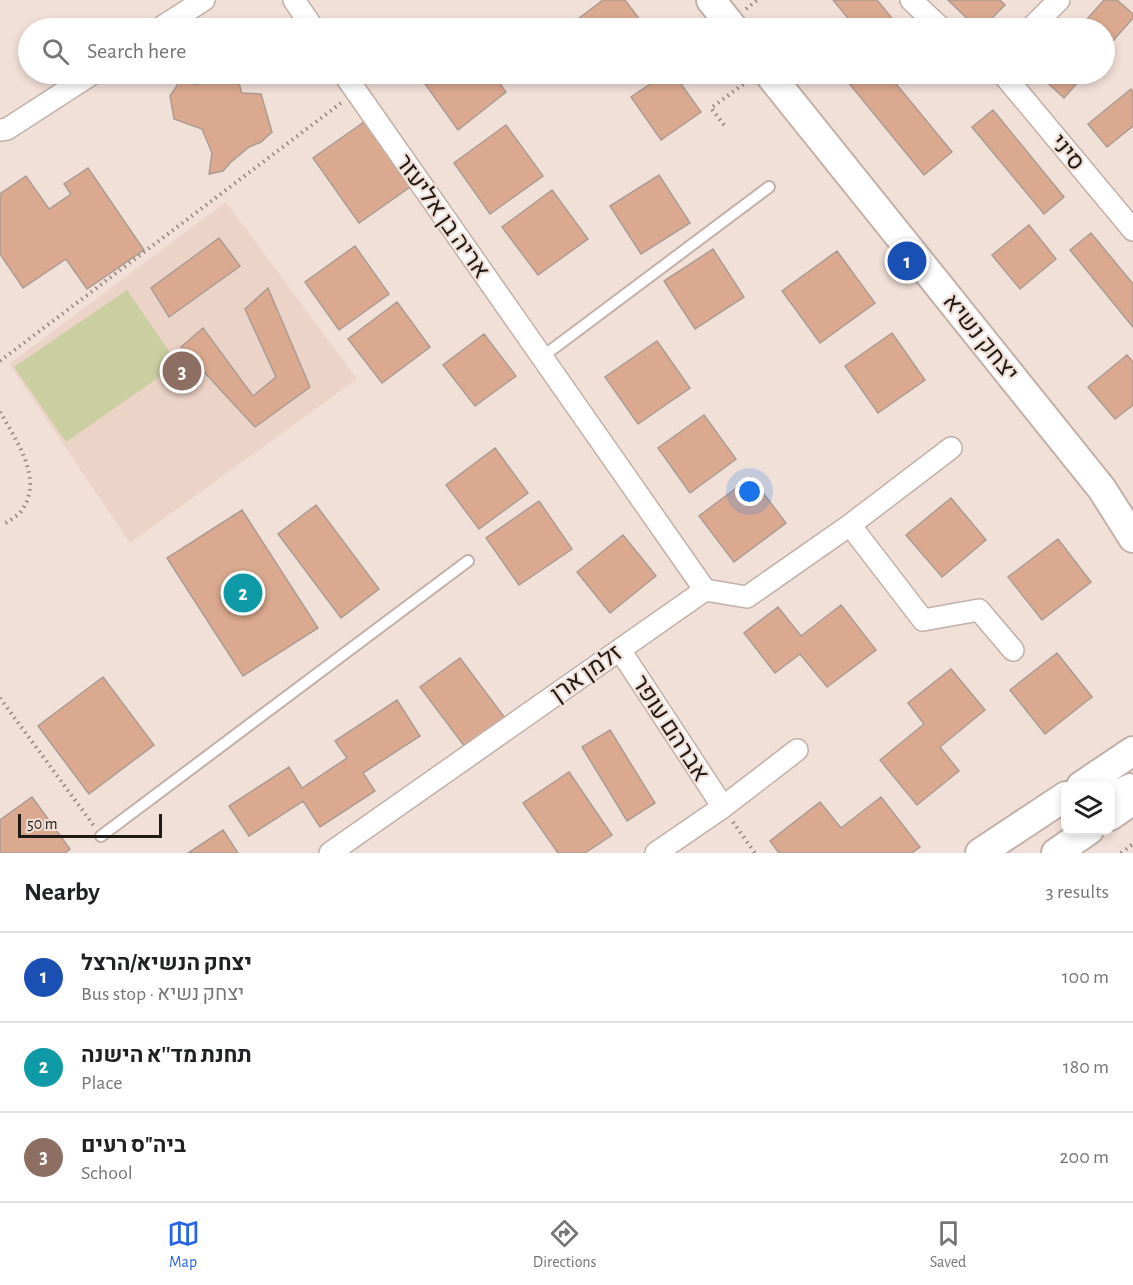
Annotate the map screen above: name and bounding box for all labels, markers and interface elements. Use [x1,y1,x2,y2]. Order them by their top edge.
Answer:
search box [18,18,1115,84]
icon: search [39,35,72,68]
text: Search here [87,40,186,62]
street label: סיני [1046,130,1089,175]
street label: אריה בן אליעזר [391,150,494,283]
pin: 1 [888,238,926,284]
street label: יצחק נשיא [938,290,1022,386]
pin: 3 [162,348,201,394]
your location [735,477,764,506]
pin: 2 [224,570,262,616]
street label: זלמן ארן [547,641,627,707]
street label: אברהם עופר [627,671,713,786]
map controls [1061,781,1115,835]
button: layers [1061,781,1115,835]
scale bar [18,811,162,838]
text: 50 m [27,816,58,832]
text: Nearby [24,879,100,905]
text: 3 results [1045,882,1109,902]
text: יצחק הנשיא/הרצל [81,952,252,974]
text: 1 [40,967,47,987]
text: 100 m [1062,967,1109,987]
text: Bus stop · יצחק נשיא [81,984,244,1004]
text: תחנת מד''א הישנה [81,1044,252,1066]
text: 2 [39,1057,48,1077]
text: 180 m [1063,1057,1109,1077]
text: Place [81,1073,122,1093]
text: ביה"ס רעים [81,1134,186,1156]
text: 3 [39,1147,48,1167]
text: 200 m [1059,1147,1109,1167]
text: School [81,1163,133,1183]
tab: Map [167,1217,200,1272]
tab: Directions [533,1217,597,1272]
tab: Saved [930,1217,966,1272]

